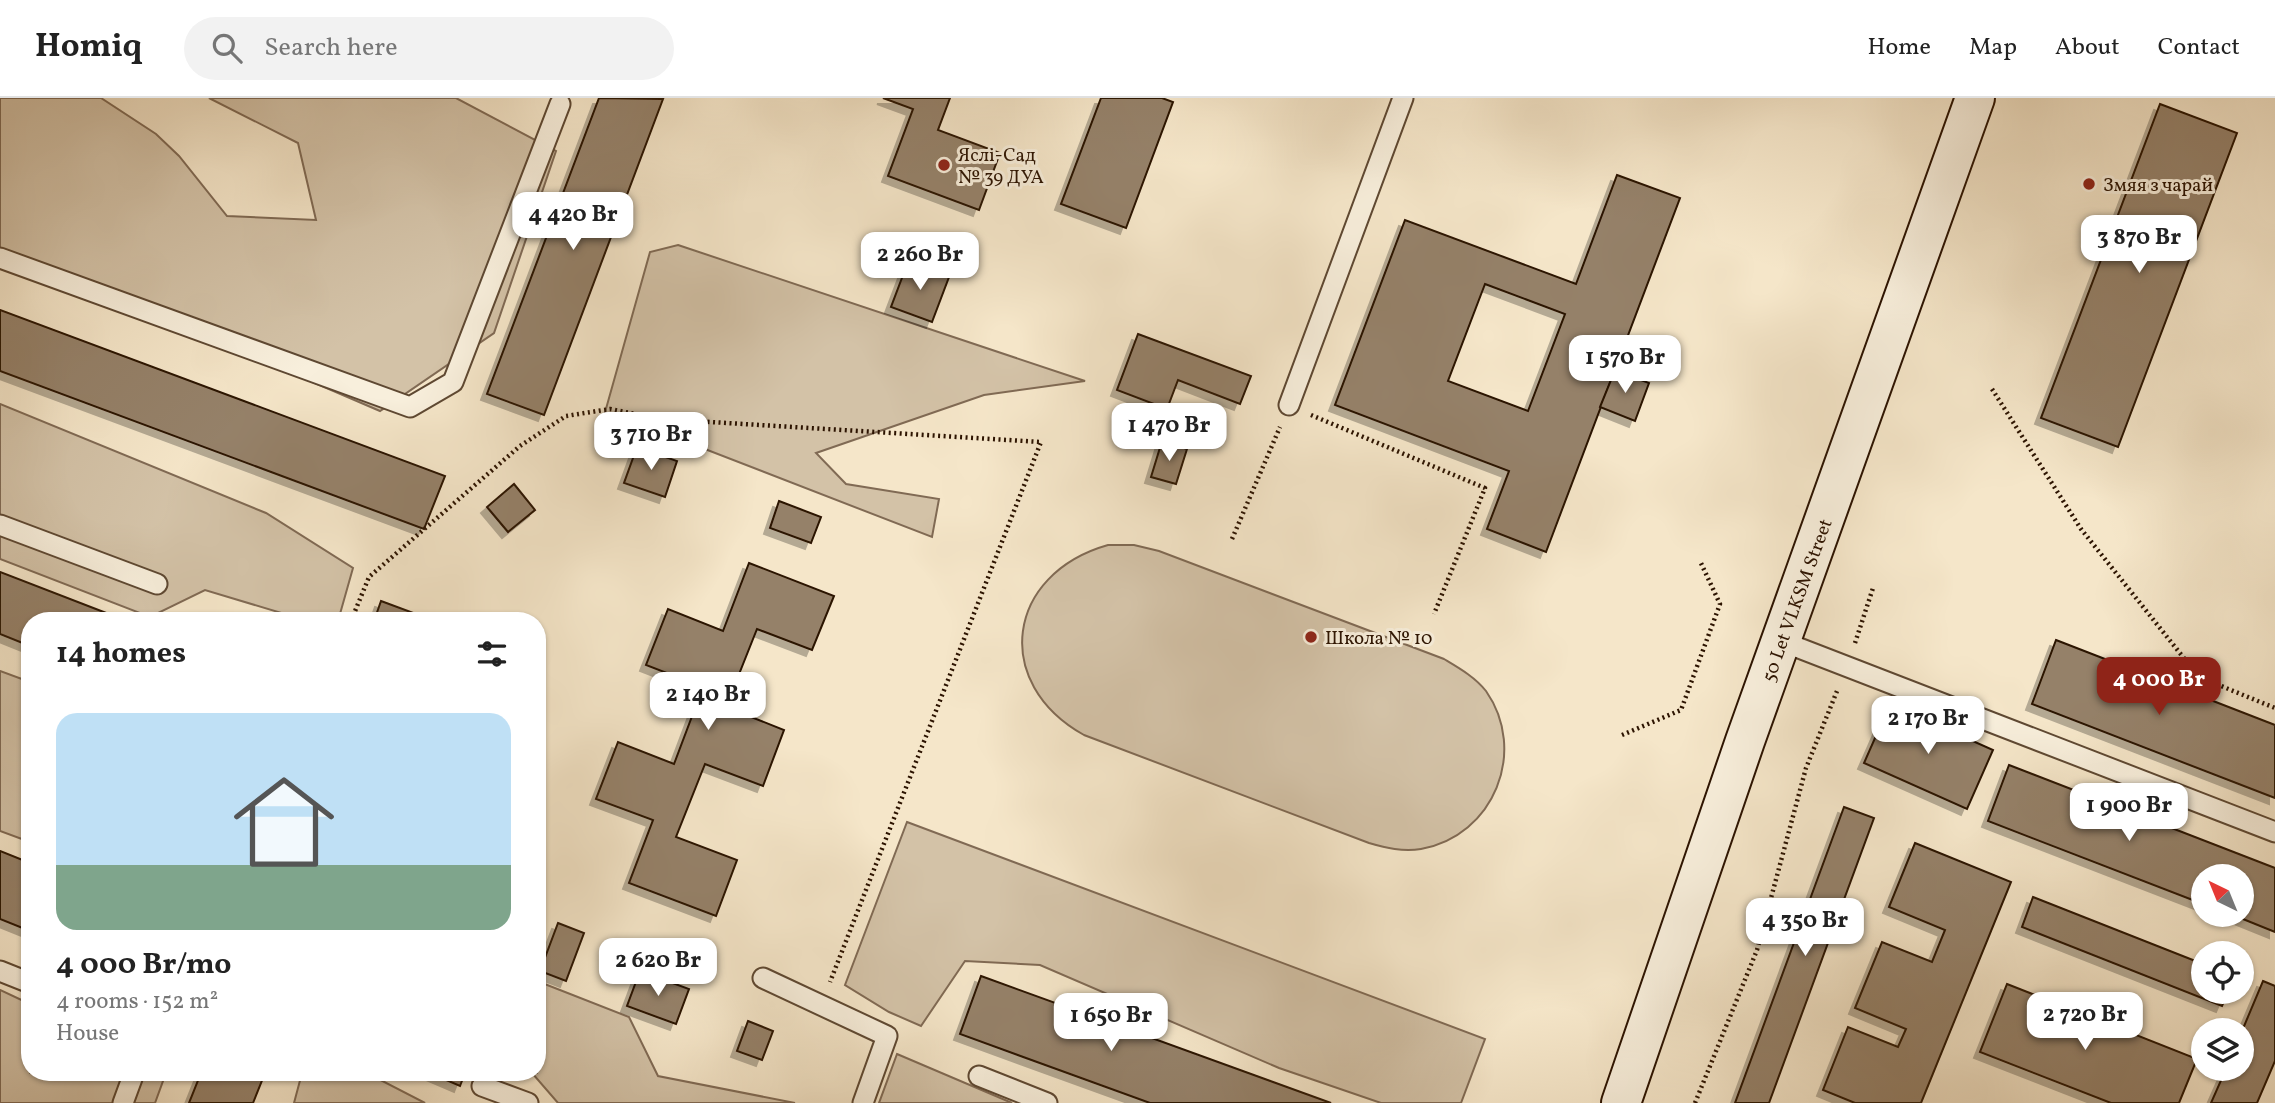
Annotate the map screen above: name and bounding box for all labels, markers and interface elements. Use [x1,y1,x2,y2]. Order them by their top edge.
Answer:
search box [184,17,674,80]
text: Homiq [35,25,142,71]
icon: search [208,29,246,67]
text: Search here [264,30,397,66]
text: Home [1867,31,1931,65]
text: Map [1969,31,2017,65]
text: About [2055,31,2120,65]
text: Contact [2158,31,2240,65]
place label: Яслі-Сад № 39 ДУА [958,143,1044,191]
marker: Яслі-Сад № 39 ДУА [936,157,952,173]
place label: Змяя з чарай [2103,173,2213,199]
marker: Змяя з чарай [2081,176,2097,192]
pin: 4 420 Br [501,192,645,252]
text: 4 420 Br [528,199,618,231]
pin: 3 870 Br [2067,216,2211,275]
text: 3 870 Br [2097,222,2181,254]
pin: 2 260 Br [848,232,992,292]
text: 2 260 Br [877,239,963,271]
pin: 1 570 Br [1553,336,1697,395]
text: 1 570 Br [1585,342,1665,374]
pin: 1 470 Br [1097,404,1241,463]
text: 1 470 Br [1128,410,1210,442]
pin: 3 710 Br [579,412,723,472]
text: 3 710 Br [610,419,692,451]
street label: 50 Let VLKSM Street [1756,515,1840,686]
place label: Школа № 10 [1325,626,1433,652]
marker: Школа № 10 [1303,629,1319,645]
text: 14 homes [56,633,186,675]
icon: filters [473,635,511,673]
pin: 4 000 Br [2087,658,2231,717]
text: 4 000 Br [2113,664,2205,696]
pin: 2 140 Br [636,672,780,732]
text: 2 140 Br [666,679,750,711]
pin: 2 170 Br [1856,696,2000,756]
text: 2 170 Br [1887,703,1969,735]
icon: home [221,759,347,885]
pin: 1 900 Br [2057,784,2201,843]
text: 1 900 Br [2086,790,2172,822]
north arrow [2191,864,2254,928]
map controls [2191,864,2254,1081]
pin: 4 350 Br [1733,898,1877,958]
text: 4 350 Br [1762,905,1848,937]
pin: 2 620 Br [586,939,730,998]
button: locate [2191,941,2254,1004]
text: 4 000 Br/mo [56,944,231,986]
text: 2 620 Br [615,945,701,977]
text: 4 rooms · 152 m² [56,986,218,1018]
pin: 2 720 Br [2013,992,2157,1052]
pin: 1 650 Br [1039,993,1183,1053]
text: 2 720 Br [2043,999,2127,1031]
text: 1 650 Br [1070,1000,1152,1032]
text: House [56,1018,119,1050]
button: layers [2191,1018,2254,1081]

